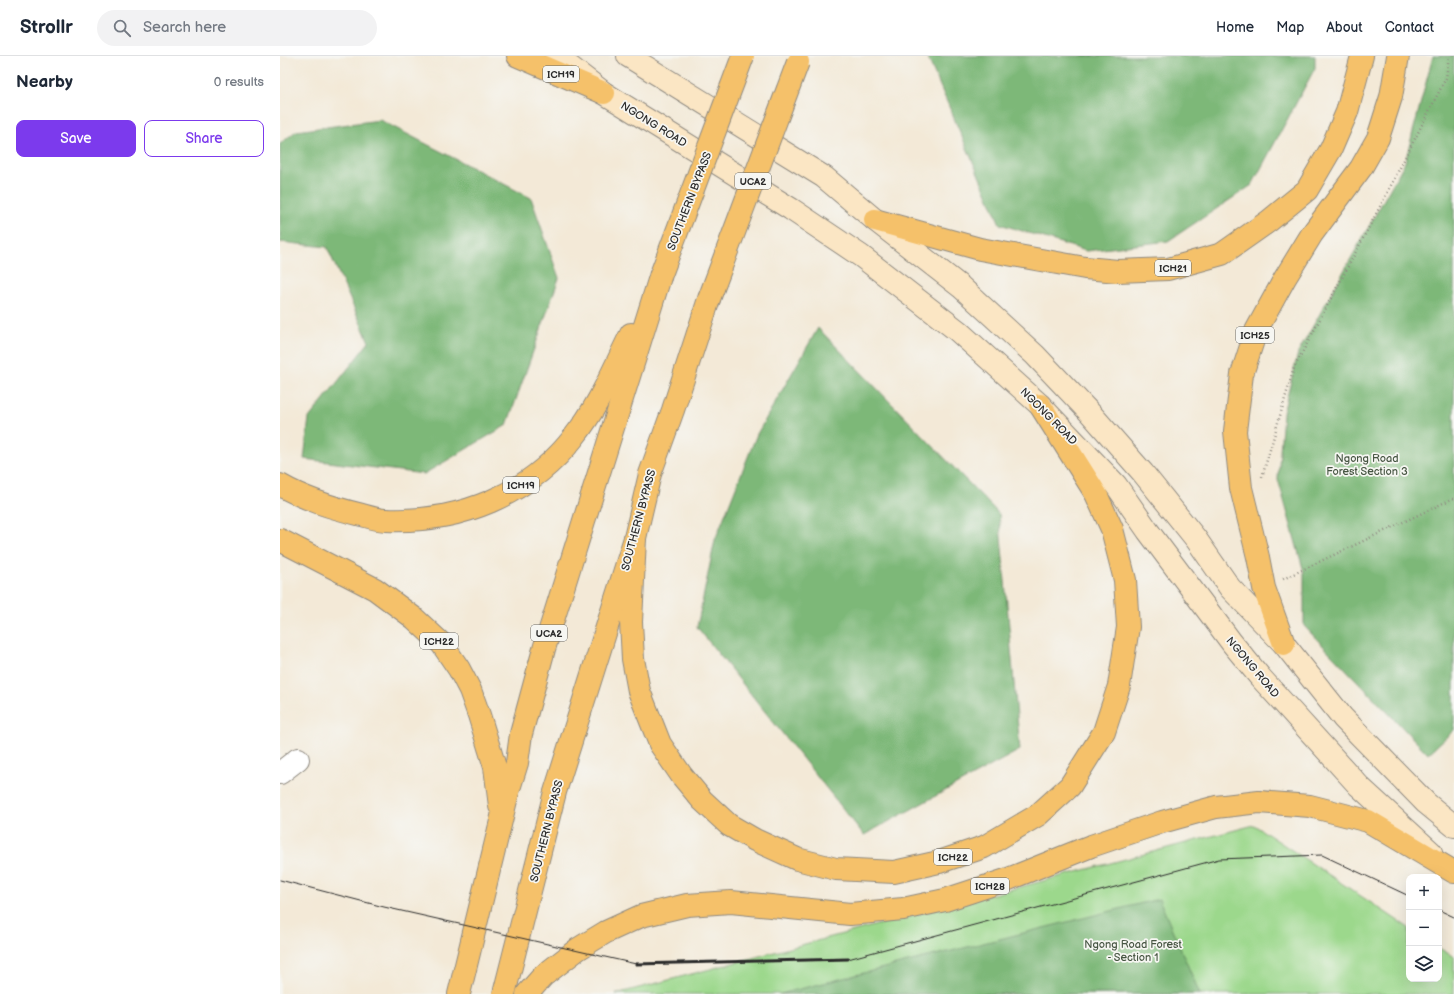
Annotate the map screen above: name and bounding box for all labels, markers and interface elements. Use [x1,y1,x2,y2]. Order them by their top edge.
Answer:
search box [97,10,377,46]
text: Strollr [20,16,73,39]
icon: search [111,17,133,39]
text: Search here [143,18,226,37]
text: Home [1216,19,1254,36]
text: Map [1276,19,1304,36]
text: About [1326,19,1363,36]
text: Contact [1385,19,1434,36]
road number: ICH19 [543,66,579,82]
text: Nearby [16,72,73,92]
text: 0 results [214,74,264,90]
street label: NGONG ROAD [618,99,689,150]
button: Save [16,120,136,157]
button: Share [144,120,264,157]
street label: SOUTHERN BYPASS [665,150,714,252]
road number: UCA2 [735,173,771,189]
road number: ICH21 [1155,260,1191,276]
road number: ICH25 [1236,327,1274,343]
street label: NGONG ROAD [1018,385,1080,447]
park label: Ngong Road Forest Section 3 [1326,452,1408,478]
street label: SOUTHERN BYPASS [619,468,658,572]
road number: ICH19 [503,477,539,493]
road number: UCA2 [531,625,567,641]
road number: ICH22 [420,633,458,649]
street label: NGONG ROAD [1224,634,1282,700]
street label: SOUTHERN BYPASS [528,779,565,883]
road number: ICH22 [934,849,972,865]
map controls [1406,874,1442,982]
button: + [1406,874,1442,910]
road number: ICH28 [971,878,1009,894]
button: − [1406,910,1442,946]
park label: Ngong Road Forest - Section 1 [1084,938,1182,964]
button: layers [1406,946,1442,982]

